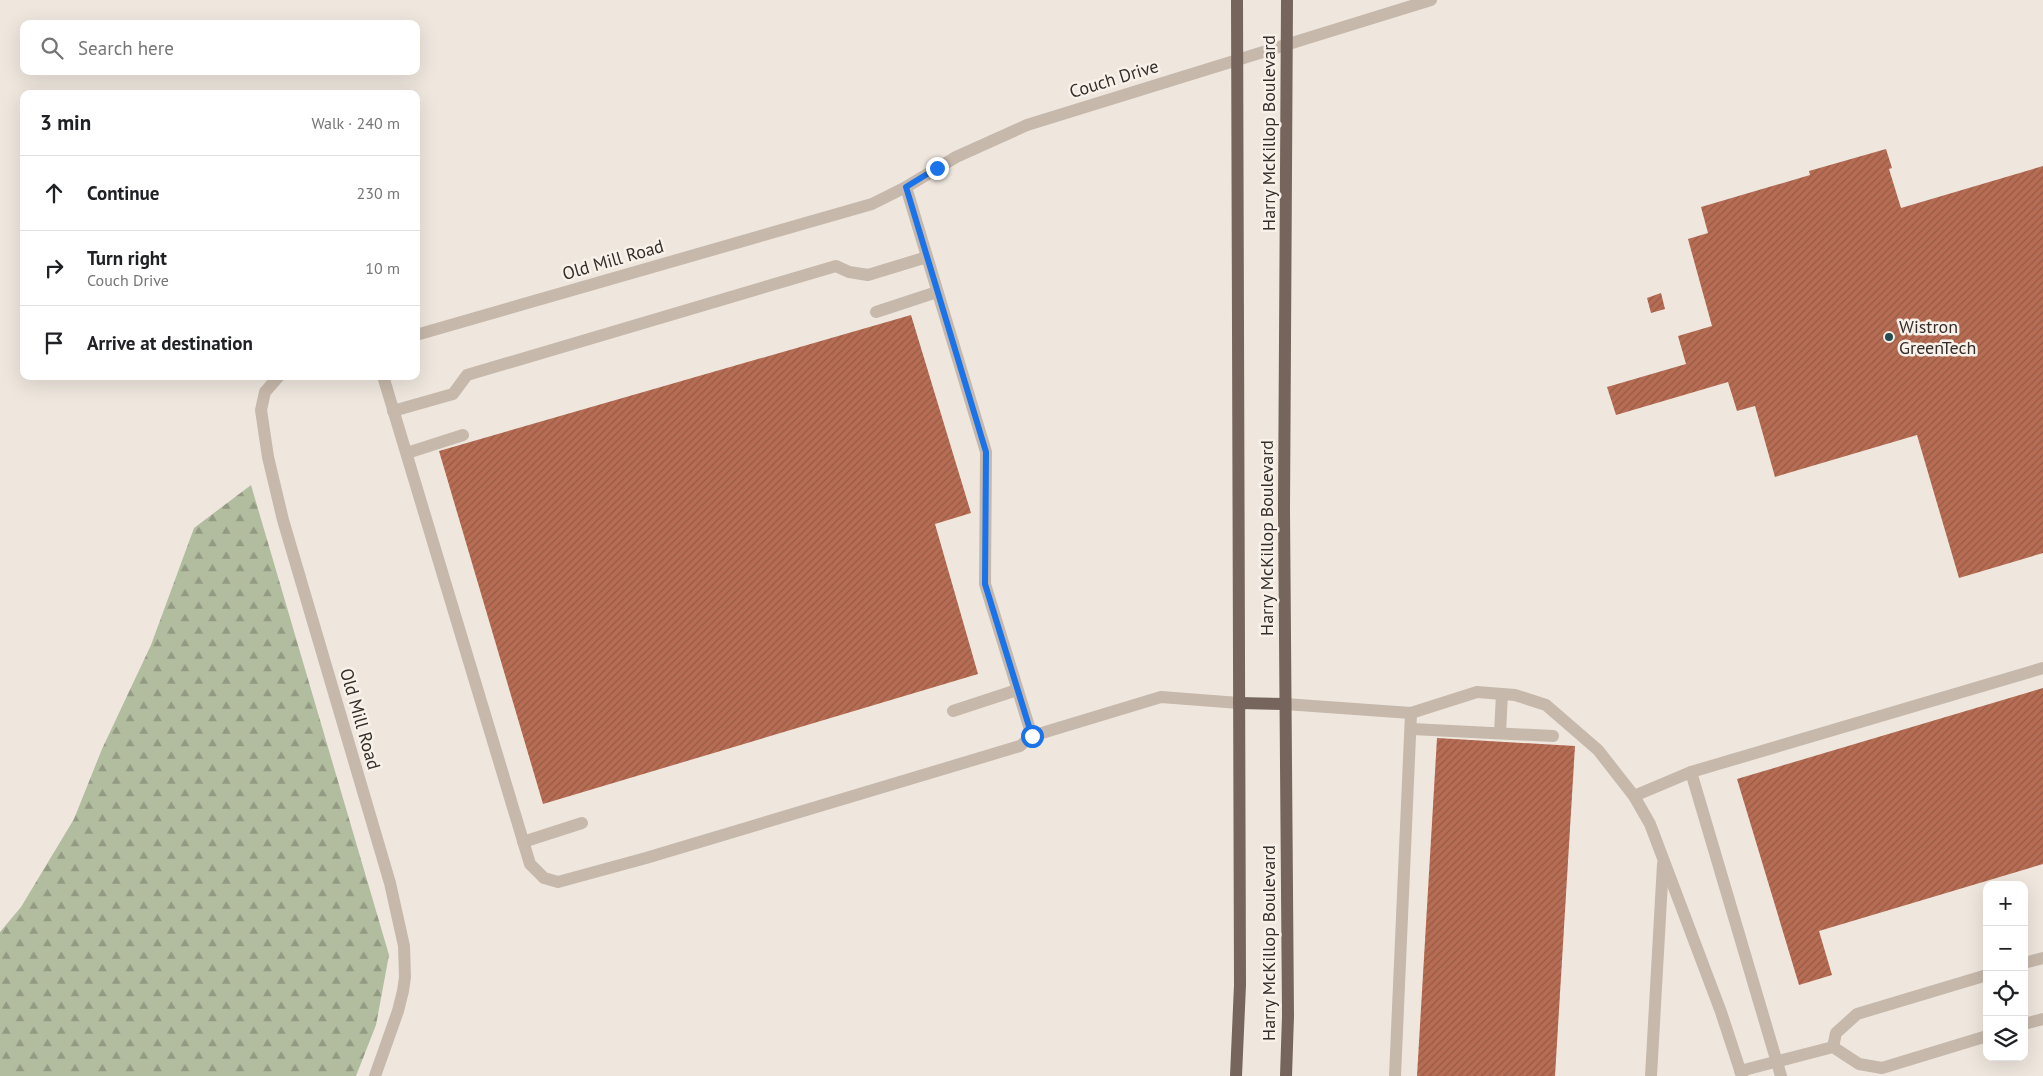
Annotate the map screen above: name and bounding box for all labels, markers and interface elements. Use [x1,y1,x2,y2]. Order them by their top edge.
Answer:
search box [20,20,420,75]
icon: search [38,34,66,62]
street label: Harry McKillop Boulevard [1257,35,1280,231]
text: Search here [78,36,174,60]
street label: Couch Drive [1066,54,1161,103]
text: 3 min [40,109,91,136]
text: Walk · 240 m [311,113,400,133]
route end [926,157,949,180]
icon: ahead [40,179,68,207]
text: Continue [87,181,159,205]
text: 230 m [357,183,400,203]
street label: Old Mill Road [559,234,666,285]
text: Turn right [87,246,167,270]
icon: right [40,254,68,282]
text: 10 m [365,258,400,278]
text: Couch Drive [87,270,169,290]
place label: Wistron GreenTech [1899,315,1976,359]
icon: arrive [40,329,68,357]
text: Arrive at destination [87,331,253,355]
marker: Wistron GreenTech [1883,331,1895,343]
street label: Harry McKillop Boulevard [1255,440,1278,636]
street label: Old Mill Road [335,665,386,772]
route start [1021,725,1044,748]
street label: Harry McKillop Boulevard [1257,845,1280,1041]
map controls [1983,881,2028,1061]
button: + [1983,881,2028,926]
button: − [1983,926,2028,971]
button: locate [1983,971,2028,1016]
button: layers [1983,1016,2028,1061]

